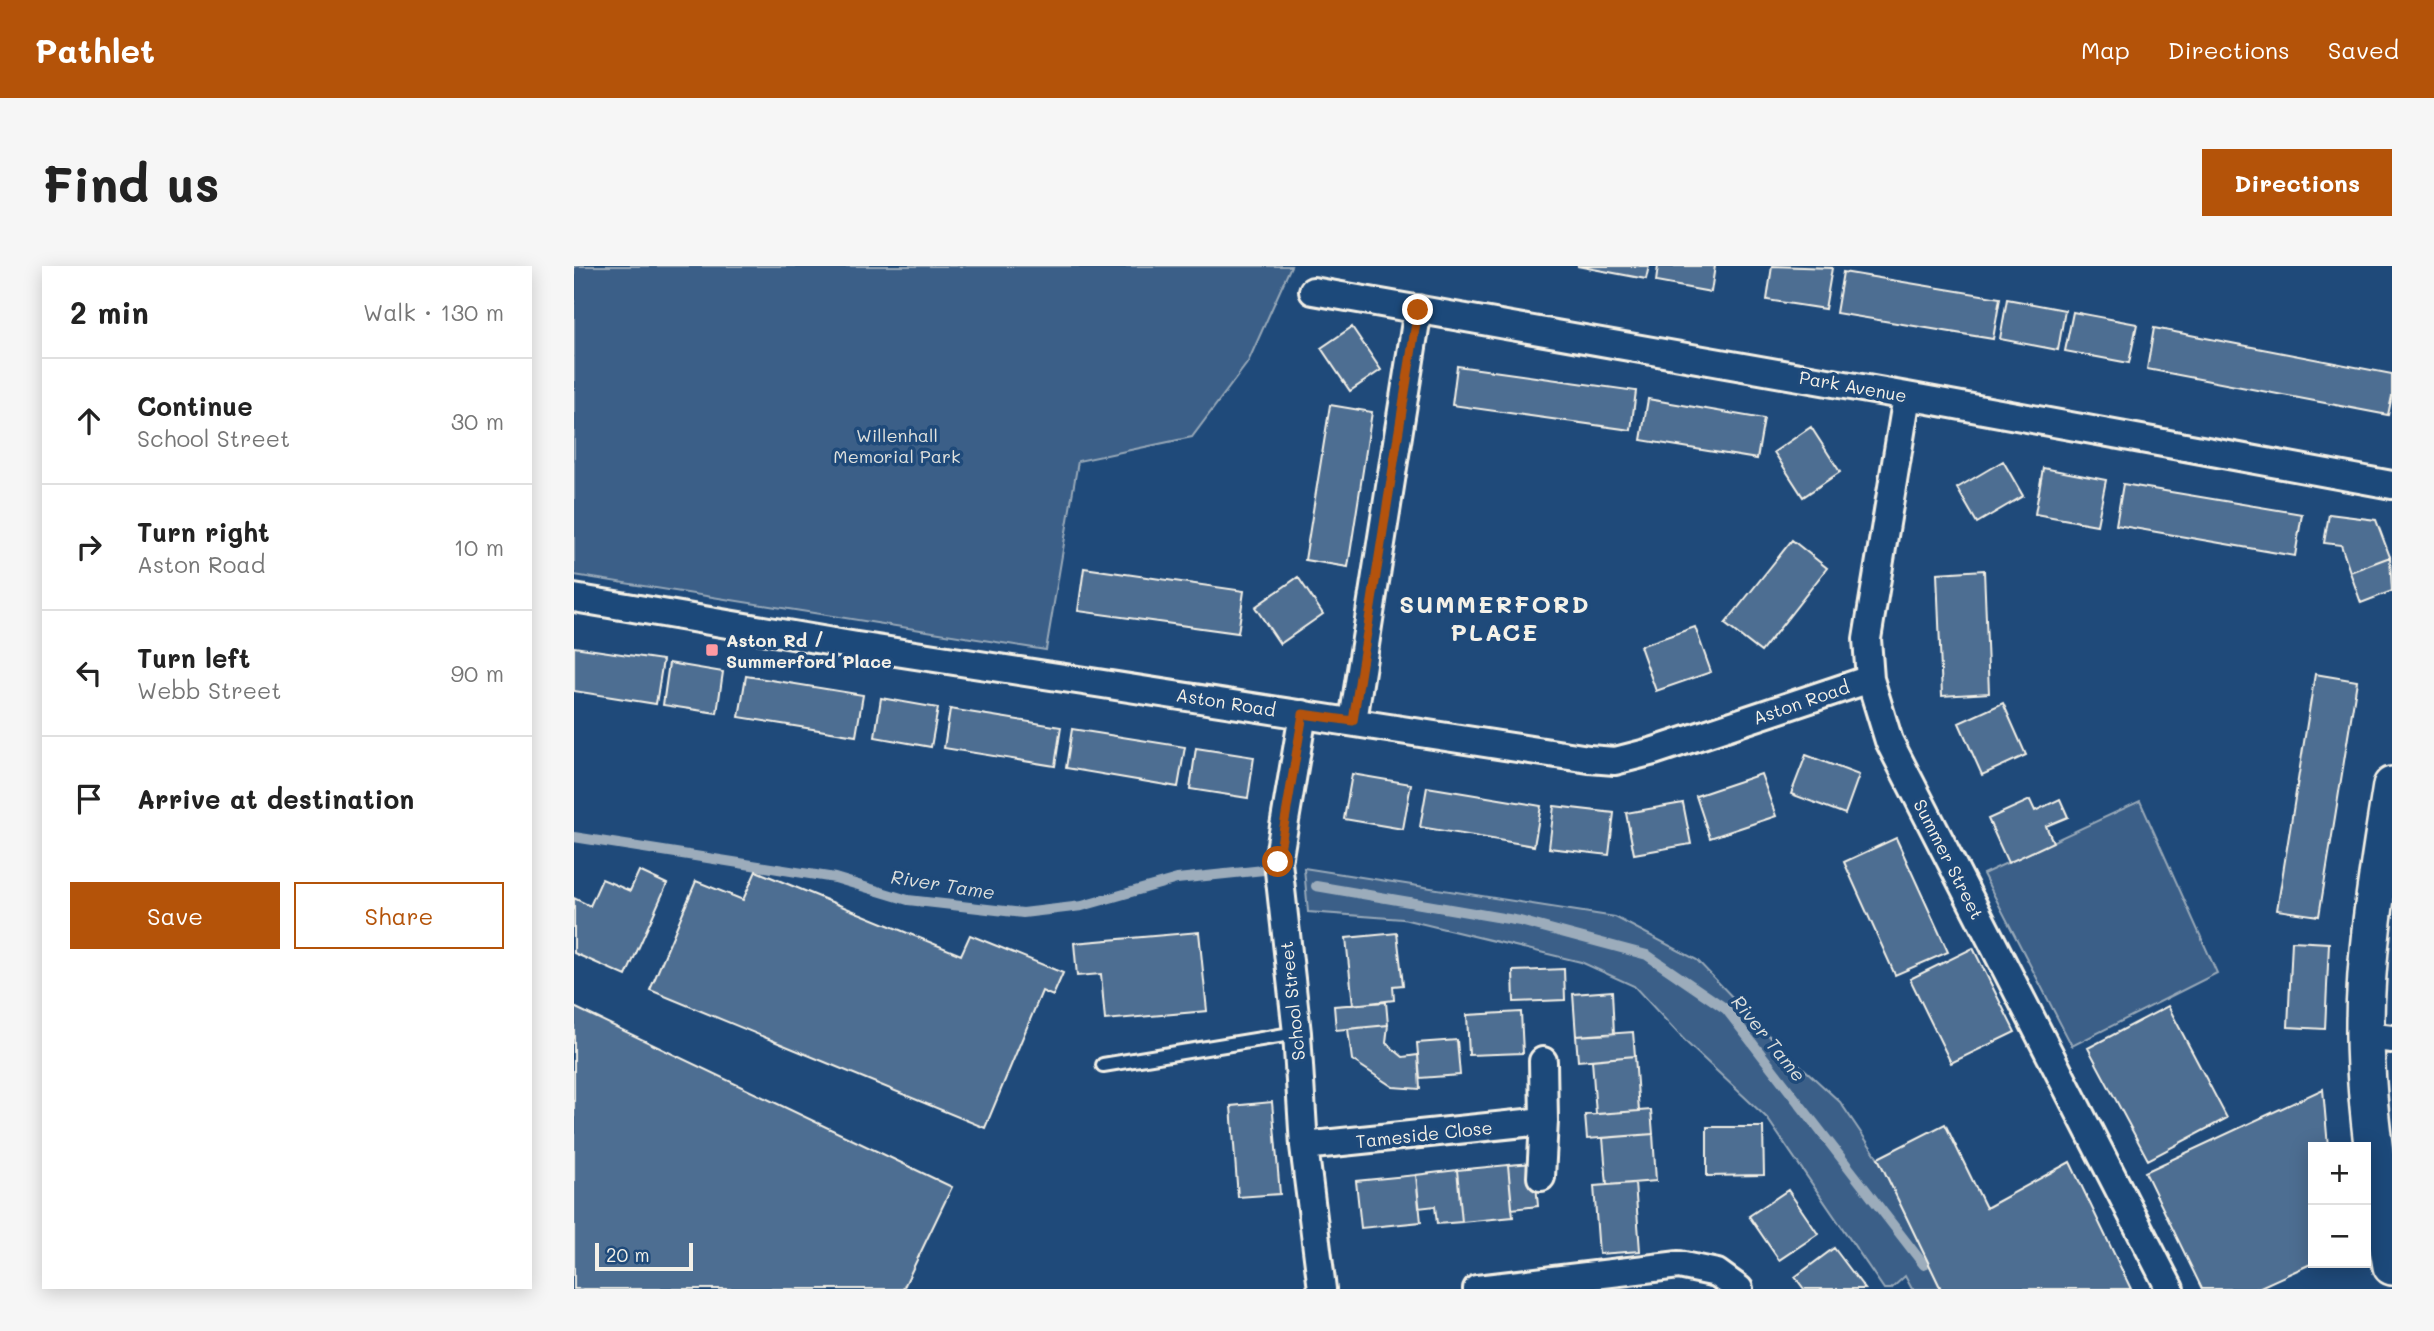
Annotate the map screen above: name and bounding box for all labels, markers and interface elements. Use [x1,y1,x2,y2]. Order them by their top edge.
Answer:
text: Pathlet [35,28,155,71]
text: Map [2081,34,2130,65]
text: Directions [2168,34,2290,65]
text: Saved [2328,34,2399,65]
button: Directions [2202,149,2392,216]
text: Find us [42,151,220,214]
text: 2 min [70,292,149,332]
route end [1402,294,1433,325]
text: Walk · 130 m [363,297,504,327]
street label: Park Avenue [1797,365,1909,407]
text: Continue [137,389,253,423]
icon: ahead [70,402,108,440]
text: 30 m [451,406,504,436]
text: School Street [137,423,290,453]
park label: Willenhall Memorial Park [833,423,961,468]
text: Turn right [137,515,270,549]
icon: right [70,528,108,566]
text: 10 m [454,532,504,562]
text: Aston Road [137,549,265,579]
district label: SUMMERFORD PLACE [1399,588,1591,647]
place label: Aston Rd / Summerford Place [726,628,892,673]
text: Turn left [137,641,250,675]
marker: Aston Rd / Summerford Place [704,642,720,658]
icon: left [70,654,108,692]
text: 90 m [451,658,504,688]
street label: Aston Road [1750,674,1852,730]
text: Webb Street [137,675,281,705]
street label: Aston Road [1175,682,1277,722]
icon: arrive [70,780,108,818]
text: Arrive at destination [137,782,414,816]
street label: Summer Street [1908,795,1990,923]
route start [1262,846,1293,877]
water label: River Tame [889,863,997,905]
button: Save [70,882,280,949]
button: Share [294,882,504,949]
street label: School Street [1274,940,1310,1062]
water label: River Tame [1726,989,1812,1087]
street label: Tameside Close [1355,1115,1493,1153]
map controls [2308,1142,2371,1268]
button: + [2308,1142,2371,1205]
button: − [2308,1205,2371,1268]
scale bar [595,1240,693,1272]
text: 20 m [606,1242,650,1267]

